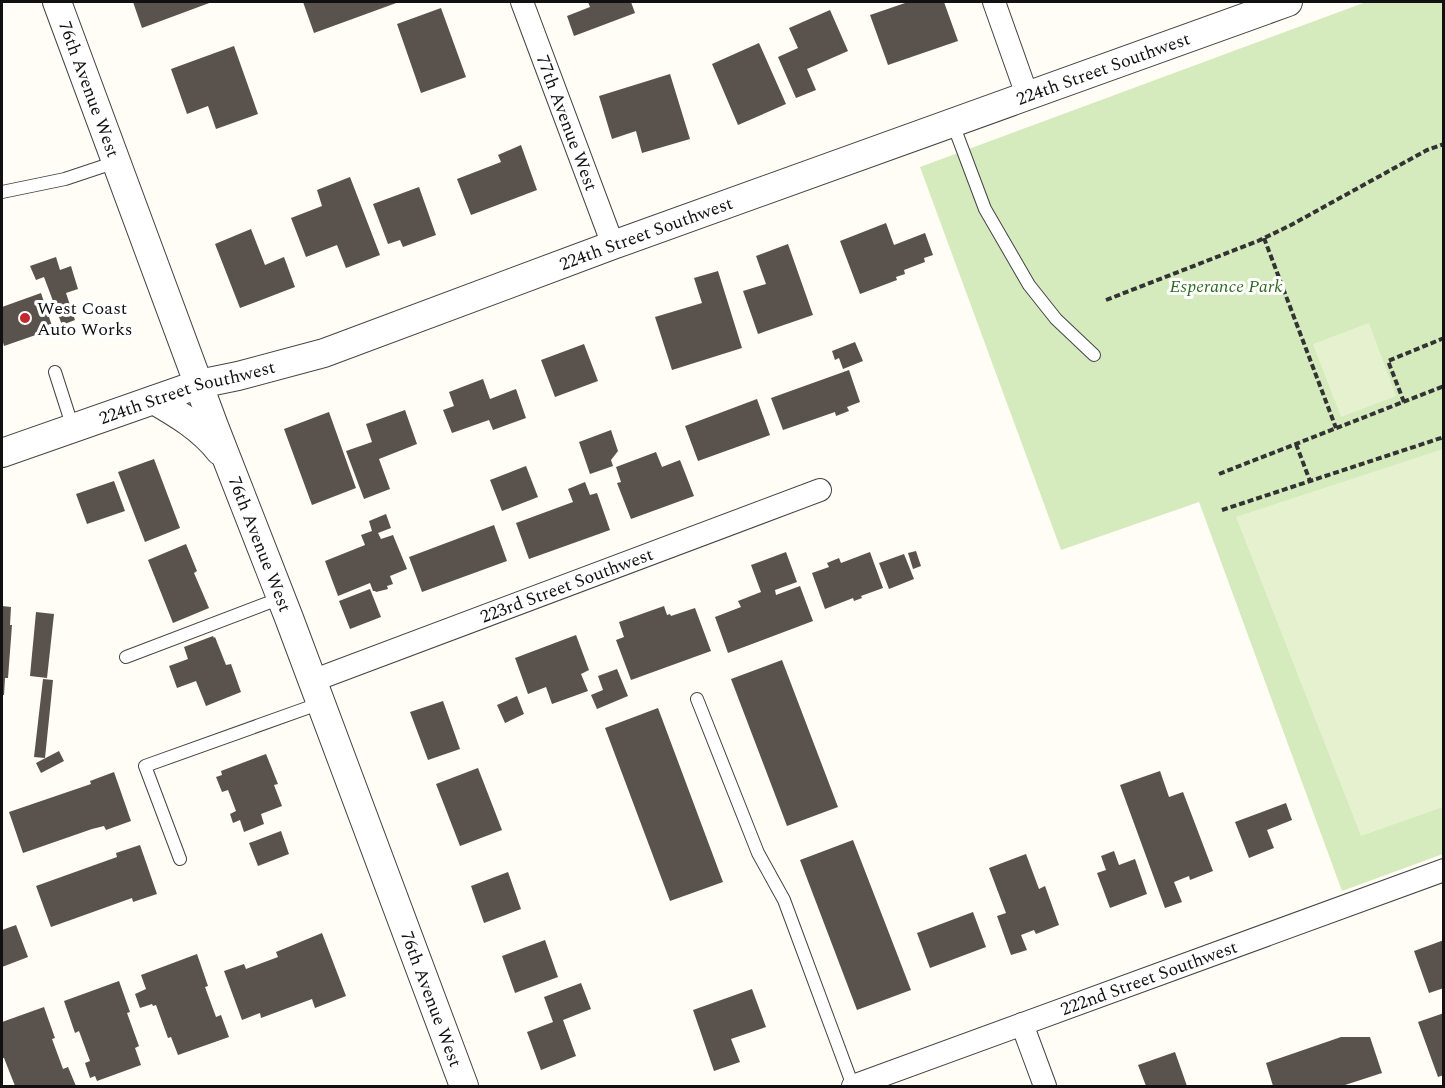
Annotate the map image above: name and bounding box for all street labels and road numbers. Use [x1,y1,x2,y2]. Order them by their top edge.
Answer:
street label: 76th Avenue West [52,17,127,161]
street label: 224th Street Southwest [1013,25,1194,112]
street label: 77th Avenue West [529,51,605,195]
street label: 224th Street Southwest [555,190,736,277]
street label: 224th Street Southwest [95,353,278,432]
street label: 76th Avenue West [222,473,299,616]
street label: 223rd Street Southwest [476,540,657,630]
street label: 76th Avenue West [394,927,469,1071]
street label: 222nd Street Southwest [1057,933,1241,1023]

